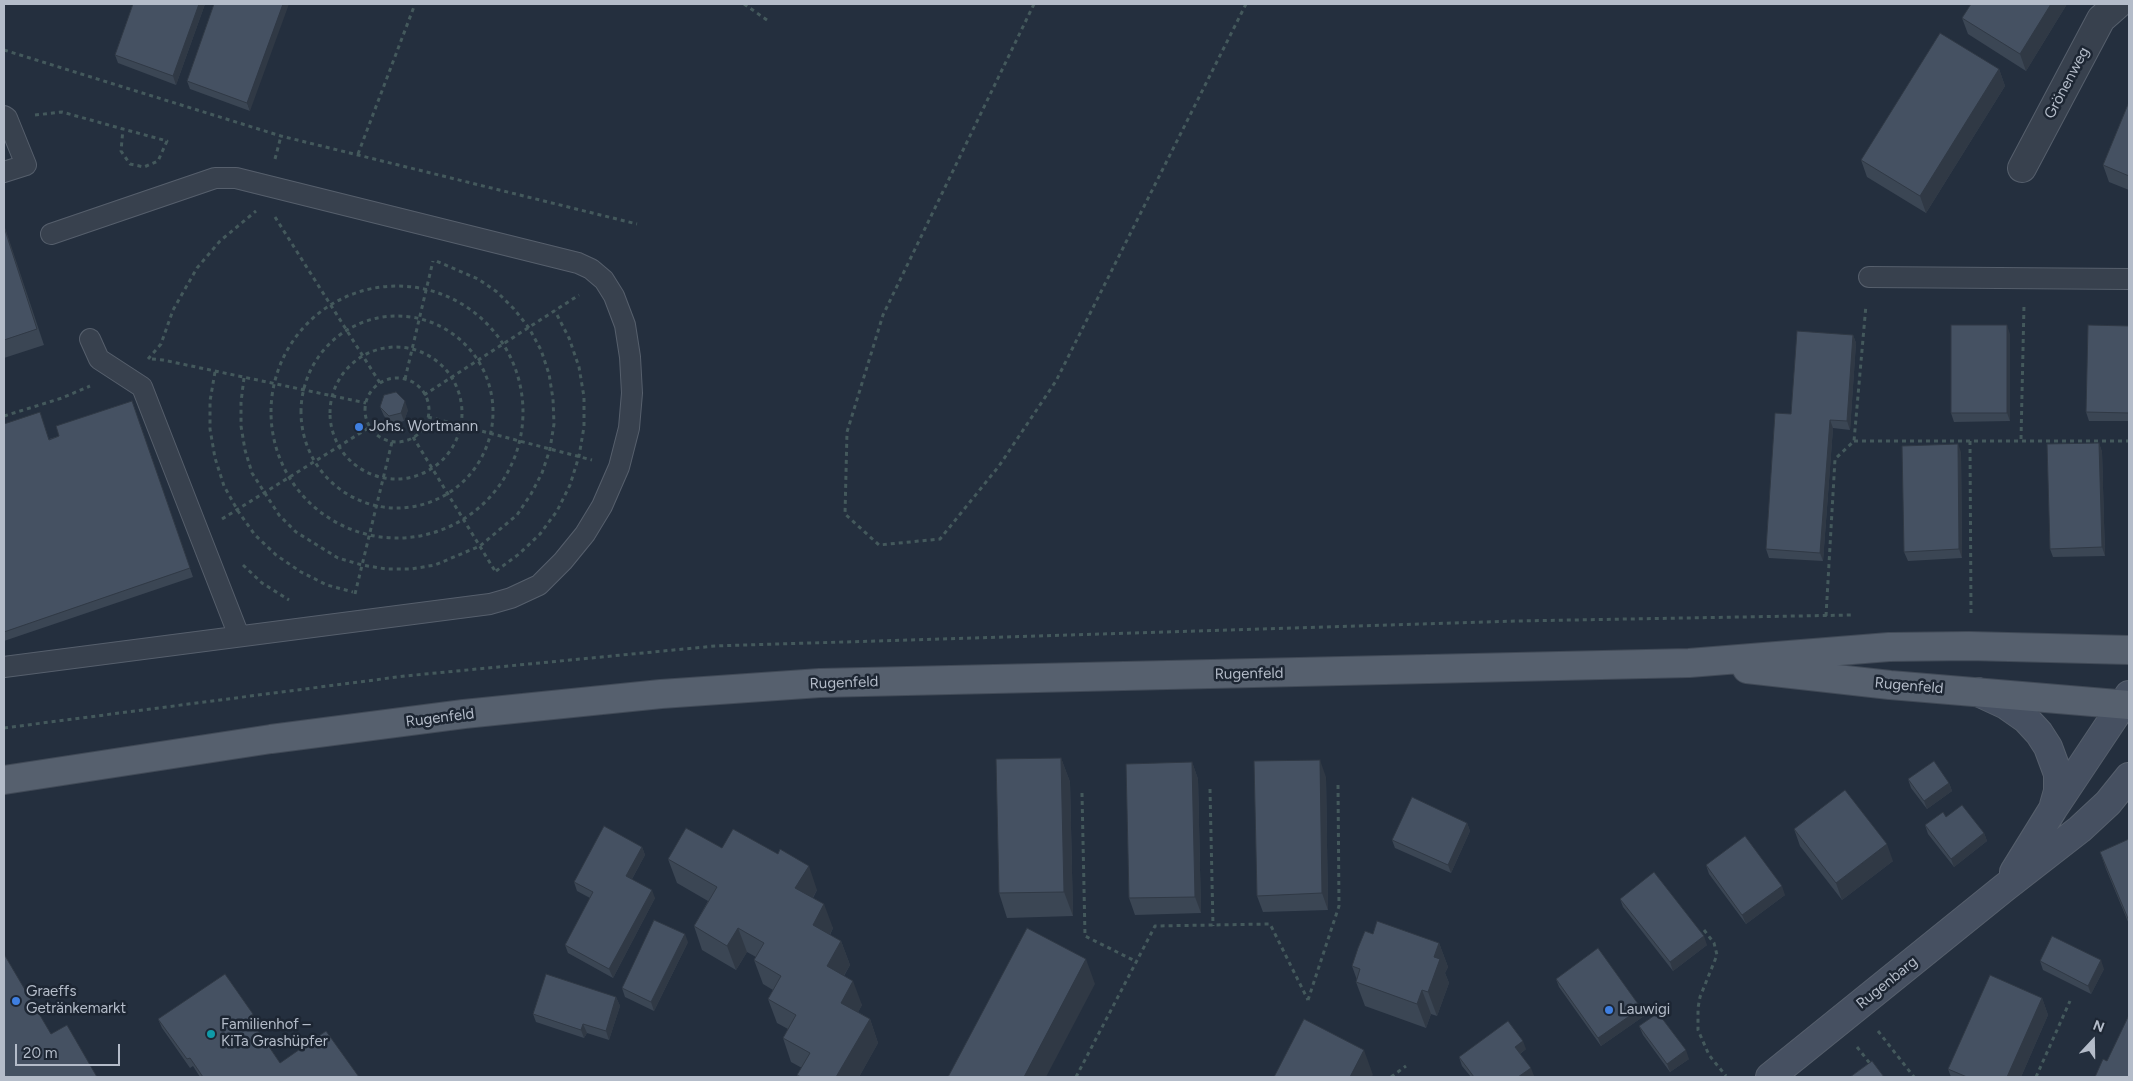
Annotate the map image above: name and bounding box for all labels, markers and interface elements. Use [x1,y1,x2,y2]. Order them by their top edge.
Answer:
street label: Grönenweg [2041,44,2093,122]
place label: Johs. Wortmann [369,418,478,436]
marker: Johs. Wortmann [353,421,365,433]
street label: Rugenfeld [1214,664,1284,684]
street label: Rugenfeld [809,673,879,693]
street label: Rugenfeld [1874,674,1944,698]
street label: Rugenfeld [405,705,475,731]
street label: Rugenbarg [1853,953,1921,1013]
place label: Graeffs Getränkemarkt [26,983,126,1018]
marker: Graeffs Getränkemarkt [10,995,22,1007]
place label: Lauwigi [1619,1001,1670,1019]
marker: Lauwigi [1603,1004,1615,1016]
place label: Familienhof – KiTa Grashüpfer [221,1016,328,1051]
north arrow [2068,1016,2118,1066]
text: N [2090,1017,2107,1036]
marker: Familienhof – KiTa Grashüpfer [205,1028,217,1040]
scale bar [18,1034,122,1066]
text: 20 m [23,1044,57,1062]

